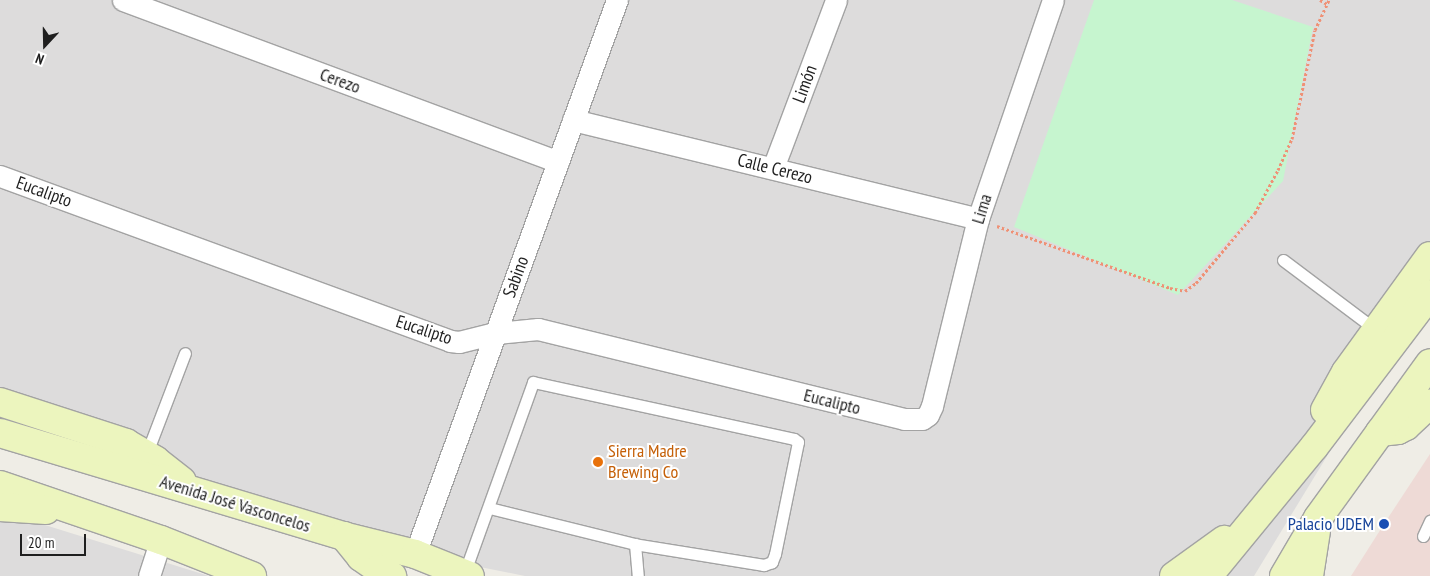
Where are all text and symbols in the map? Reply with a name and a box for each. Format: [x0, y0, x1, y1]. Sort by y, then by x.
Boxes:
north arrow [20, 20, 70, 70]
text: N [33, 49, 46, 69]
street label: Limón [788, 62, 822, 106]
street label: Cerezo [317, 64, 363, 98]
street label: Calle Cerezo [735, 149, 815, 189]
street label: Eucalipto [13, 172, 75, 212]
street label: Lima [967, 191, 997, 227]
street label: Sabino [499, 253, 533, 301]
street label: Eucalipto [393, 311, 455, 349]
street label: Eucalipto [801, 385, 863, 419]
place label: Sierra Madre Brewing Co [608, 441, 687, 484]
marker: Sierra Madre Brewing Co [592, 456, 604, 468]
street label: Avenida José Vasconcelos [157, 471, 313, 537]
place label: Palacio UDEM [1288, 513, 1374, 535]
marker: Palacio UDEM [1378, 518, 1390, 530]
scale bar [22, 524, 89, 556]
text: 20 m [28, 533, 54, 552]

